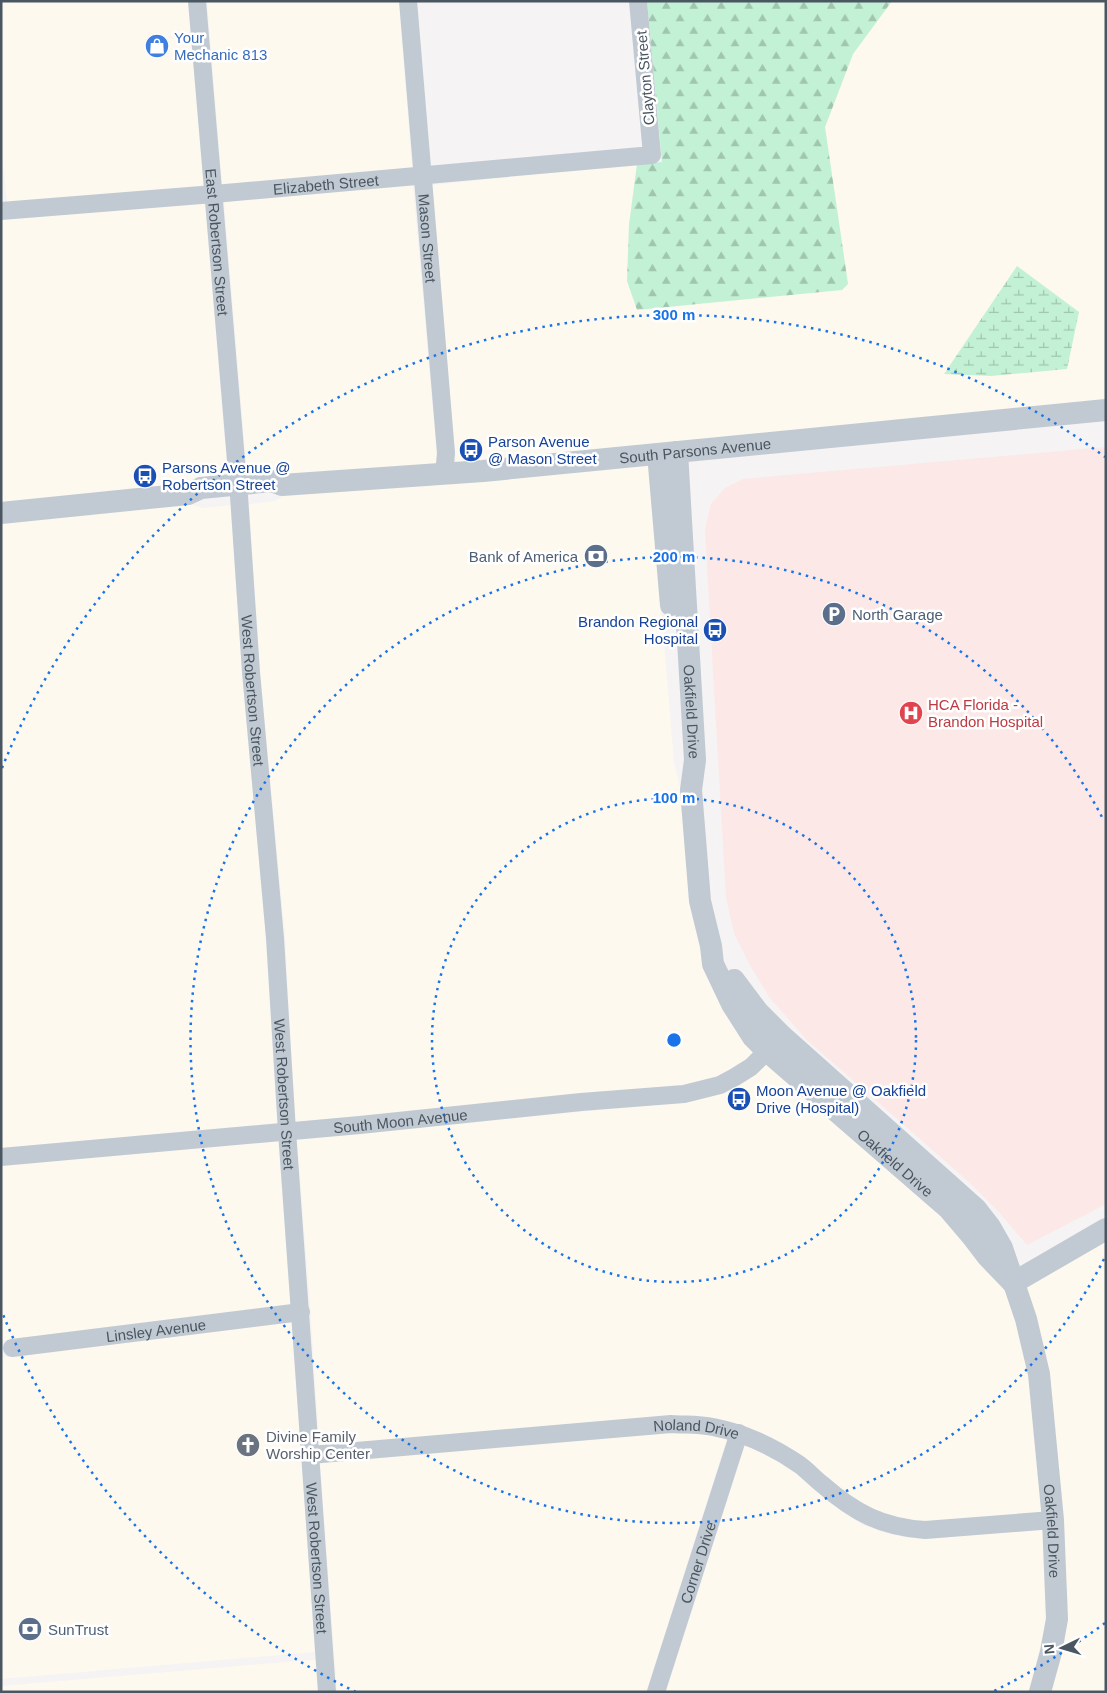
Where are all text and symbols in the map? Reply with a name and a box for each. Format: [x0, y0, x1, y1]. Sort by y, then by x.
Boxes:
place label: Your Mechanic 813 [174, 29, 267, 63]
street label: Clayton Street [632, 29, 658, 126]
shop icon: Your Mechanic 813 [144, 33, 170, 59]
street label: East Robertson Street [203, 168, 232, 317]
street label: Elizabeth Street [272, 171, 380, 197]
street label: Mason Street [416, 193, 440, 284]
text: 300 m [653, 306, 695, 323]
place label: Parson Avenue @ Mason Street [488, 433, 597, 467]
street label: South Parsons Avenue [618, 434, 772, 466]
bus stop icon: Parson Avenue @ Mason Street [458, 437, 484, 463]
place label: Parsons Avenue @ Robertson Street [162, 459, 290, 493]
bus stop icon: Parsons Avenue @ Robertson Street [132, 463, 158, 489]
bank icon: Bank of America [583, 543, 609, 569]
place label: Bank of America [469, 548, 579, 565]
text: 200 m [653, 548, 695, 565]
parking icon: North Garage [821, 601, 847, 627]
place label: North Garage [852, 606, 943, 623]
place label: Brandon Regional Hospital [578, 613, 698, 647]
street label: West Robertson Street [239, 614, 268, 768]
bus stop icon: Brandon Regional Hospital [702, 617, 728, 643]
street label: Oakfield Drive [681, 664, 703, 759]
place label: HCA Florida - Brandon Hospital [928, 696, 1043, 730]
hospital icon: HCA Florida - Brandon Hospital [898, 700, 924, 726]
text: 100 m [653, 789, 695, 806]
street label: West Robertson Street [272, 1018, 298, 1171]
centre of rings [665, 1031, 683, 1049]
place label: Moon Avenue @ Oakfield Drive (Hospital) [756, 1082, 926, 1116]
bus stop icon: Moon Avenue @ Oakfield Drive (Hospital) [726, 1086, 752, 1112]
street label: South Moon Avenue [332, 1105, 468, 1136]
street label: Oakfield Drive [854, 1125, 937, 1200]
street label: Linsley Avenue [105, 1315, 207, 1345]
street label: Noland Drive [653, 1415, 742, 1442]
place label: Divine Family Worship Center [266, 1428, 370, 1462]
church icon: Divine Family Worship Center [235, 1432, 261, 1458]
street label: West Robertson Street [304, 1482, 331, 1635]
street label: Oakfield Drive [1041, 1483, 1064, 1578]
street label: Corner Drive [676, 1519, 719, 1606]
bank icon: SunTrust [17, 1616, 43, 1642]
place label: SunTrust [48, 1621, 109, 1638]
north arrow [1037, 1623, 1087, 1673]
text: N [1041, 1643, 1057, 1655]

